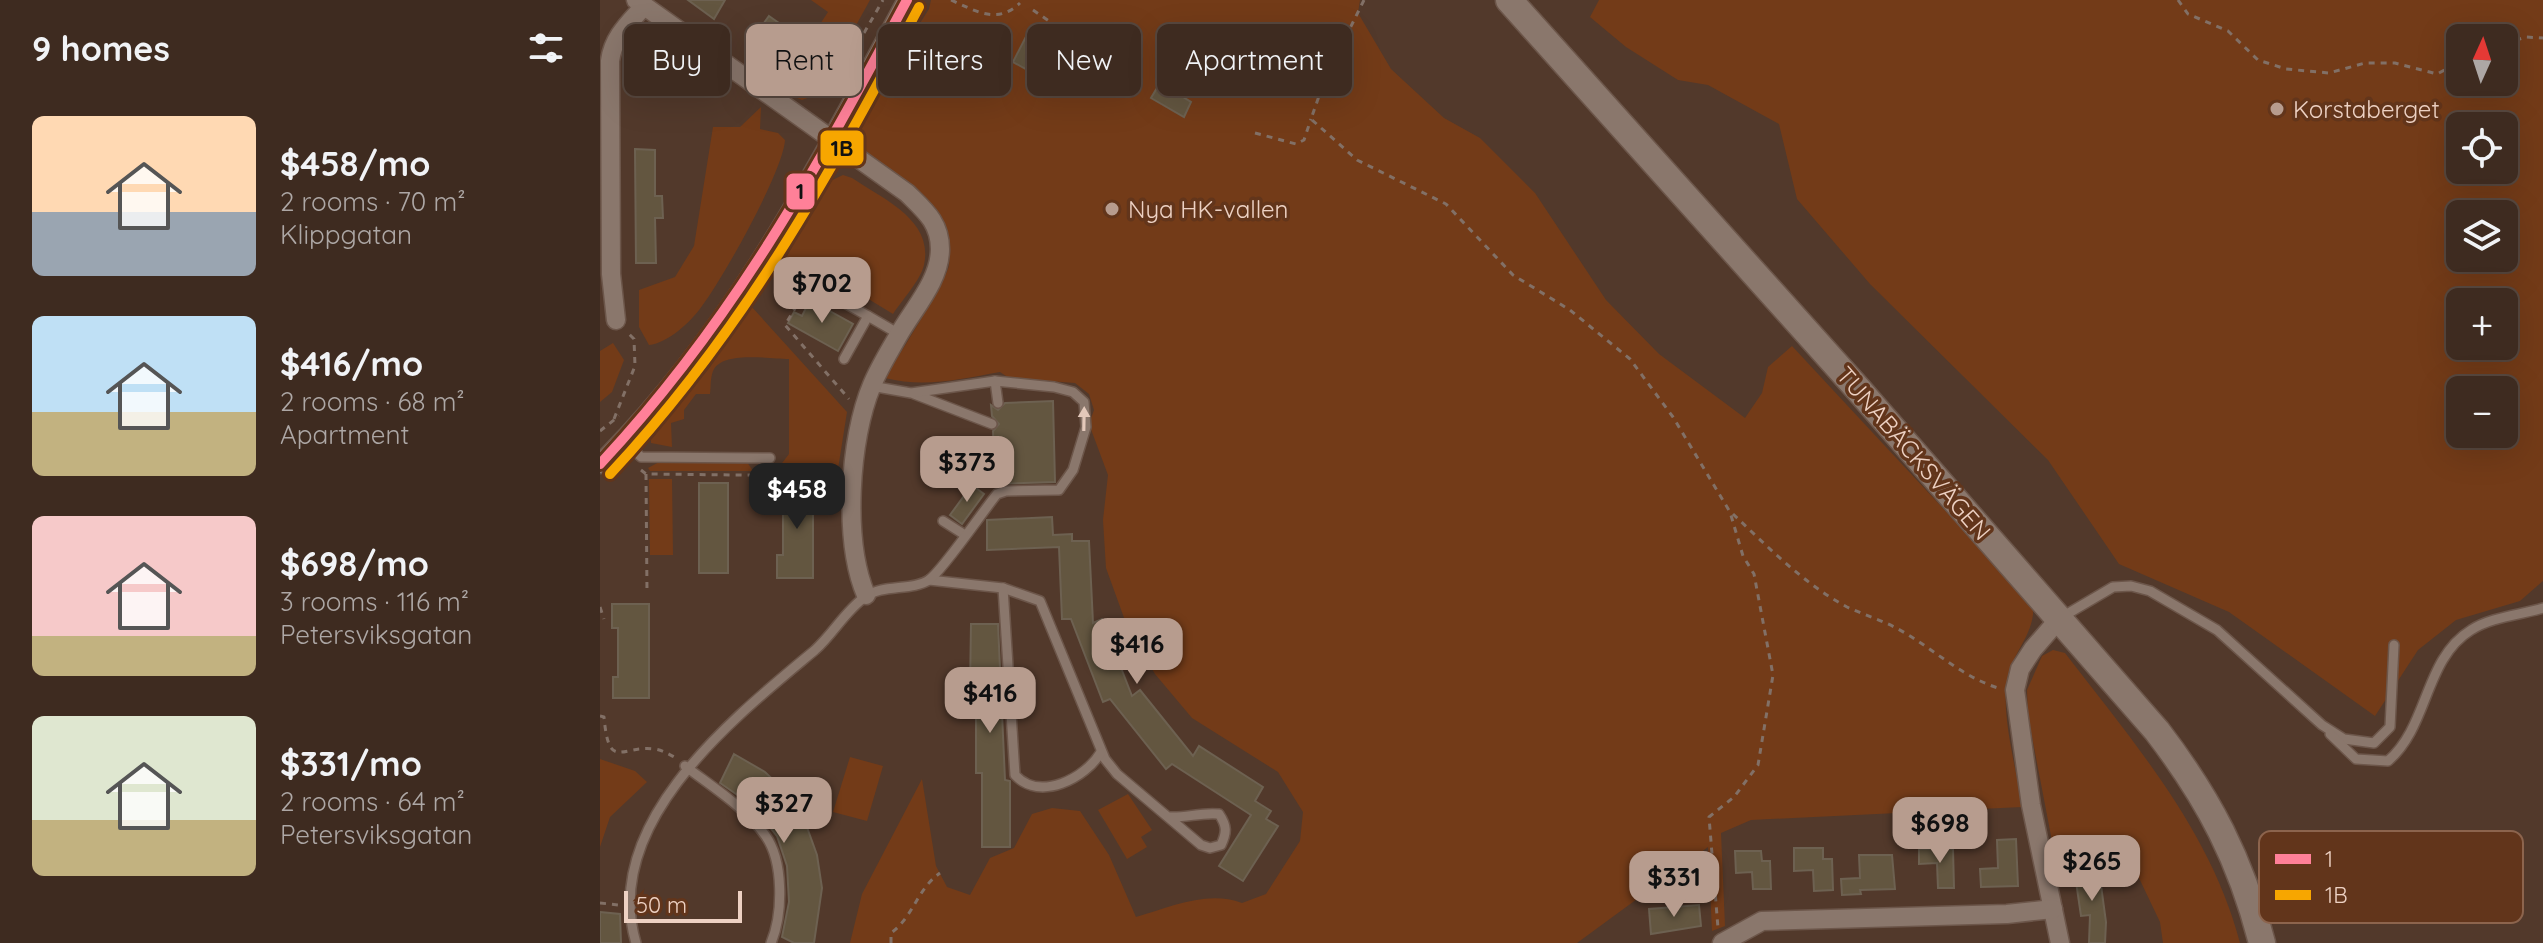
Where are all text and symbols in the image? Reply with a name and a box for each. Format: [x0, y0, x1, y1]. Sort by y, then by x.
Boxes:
chip: Buy [624, 24, 730, 96]
chip: Rent [746, 24, 862, 96]
chip: Filters [878, 24, 1011, 96]
chip: New [1027, 24, 1141, 96]
chip: Apartment [1157, 24, 1352, 96]
north arrow [2446, 24, 2518, 96]
map controls [2446, 24, 2518, 448]
icon: filters [524, 26, 568, 70]
text: 9 homes [32, 27, 170, 70]
place label: Korstaberget [2293, 94, 2440, 124]
marker: Korstaberget [2268, 100, 2286, 118]
button: locate [2446, 112, 2518, 184]
line badge: 1B [819, 129, 865, 167]
text: 1B [831, 134, 853, 162]
text: $458/mo [280, 142, 430, 185]
icon: home [96, 148, 192, 244]
line badge: 1 [785, 172, 816, 211]
text: 1 [796, 177, 804, 205]
text: 2 rooms · 70 m² [280, 185, 465, 218]
place label: Nya HK-vallen [1128, 194, 1288, 224]
marker: Nya HK-vallen [1103, 200, 1121, 218]
button: layers [2446, 200, 2518, 272]
text: Klippgatan [280, 218, 412, 251]
pin: $702 [775, 257, 869, 325]
text: $702 [792, 266, 852, 299]
button: + [2446, 288, 2518, 360]
text: $416/mo [280, 342, 423, 385]
icon: home [96, 348, 192, 444]
street label: TUNABÄCKSVÄGEN [1830, 360, 1998, 546]
button: − [2446, 376, 2518, 448]
text: 2 rooms · 68 m² [280, 385, 465, 418]
one-way arrow [1078, 406, 1091, 431]
text: Apartment [280, 418, 409, 451]
pin: $373 [920, 436, 1014, 504]
text: $373 [938, 445, 996, 478]
pin: $458 [750, 463, 844, 531]
text: $458 [767, 472, 827, 505]
text: $698/mo [280, 542, 429, 585]
icon: home [96, 548, 192, 644]
text: 3 rooms · 116 m² [280, 585, 469, 618]
text: Petersviksgatan [280, 618, 472, 651]
pin: $416 [1090, 618, 1184, 686]
text: $416 [1110, 627, 1164, 660]
pin: $416 [943, 667, 1037, 735]
text: $416 [963, 676, 1017, 709]
text: $331/mo [280, 742, 422, 785]
icon: home [96, 748, 192, 844]
pin: $327 [737, 777, 831, 845]
text: 2 rooms · 64 m² [280, 785, 465, 818]
text: $327 [755, 786, 813, 819]
pin: $698 [1893, 797, 1987, 865]
text: $698 [1911, 806, 1969, 839]
text: Petersviksgatan [280, 818, 472, 851]
legend [2259, 831, 2523, 923]
pin: $265 [2045, 835, 2139, 903]
text: $265 [2062, 844, 2122, 877]
text: 1 [2325, 845, 2333, 873]
pin: $331 [1627, 851, 1721, 919]
text: $331 [1647, 860, 1701, 893]
text: 1B [2325, 881, 2347, 909]
scale bar [624, 887, 742, 923]
text: 50 m [636, 891, 687, 919]

